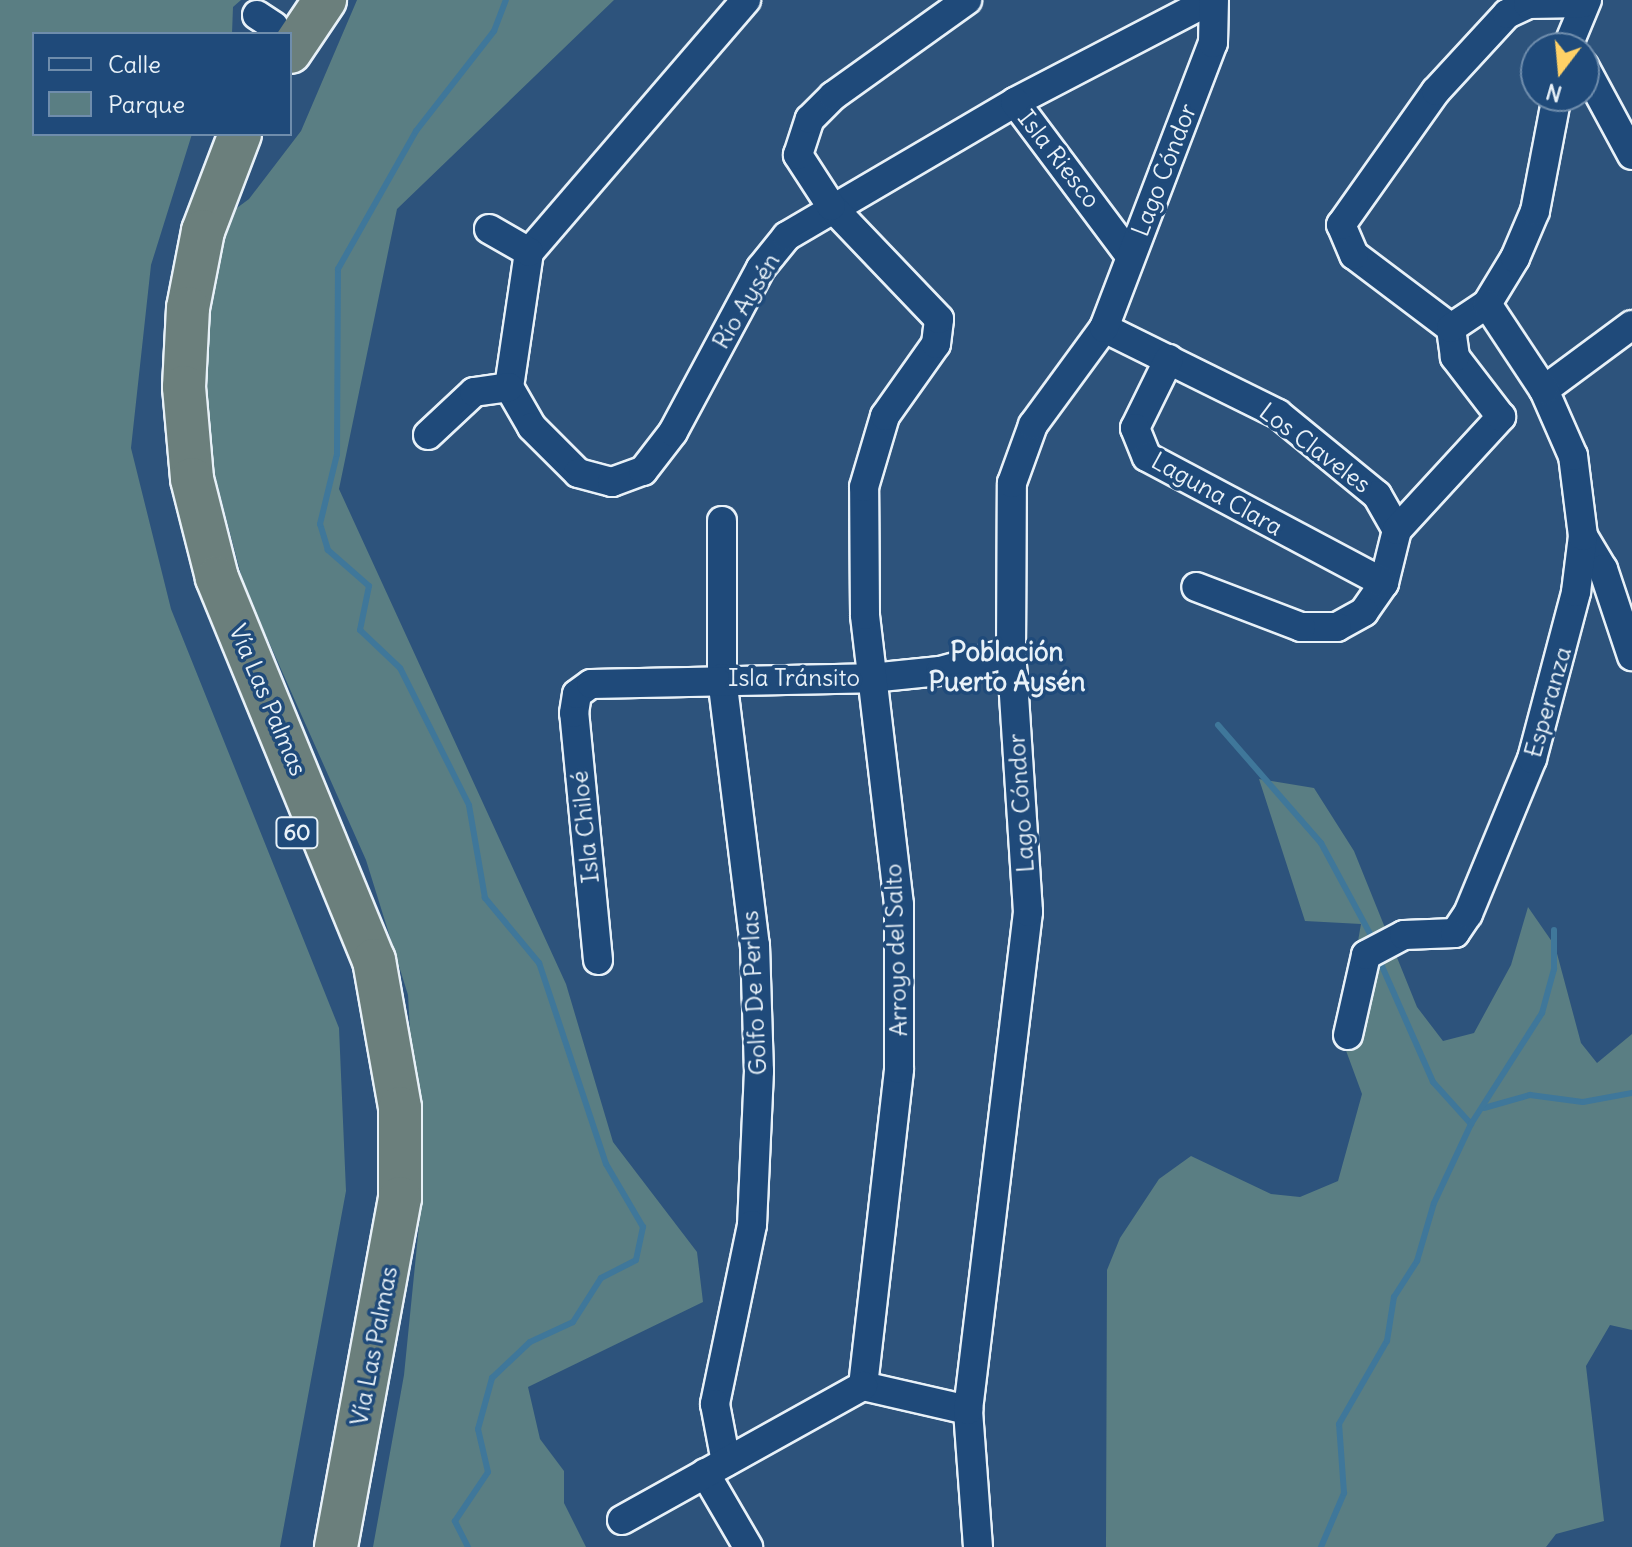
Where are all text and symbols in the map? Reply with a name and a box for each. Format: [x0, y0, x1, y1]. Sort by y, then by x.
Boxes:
legend [32, 32, 292, 136]
north arrow [1520, 32, 1600, 112]
text: Calle [108, 49, 161, 79]
text: N [1543, 78, 1565, 109]
text: Parque [108, 89, 185, 119]
street label: Lago Cóndor [1126, 100, 1202, 240]
street label: Isla Riesco [1012, 104, 1106, 214]
street label: Río Aysén [706, 248, 786, 354]
street label: Los Claveles [1254, 397, 1376, 499]
street label: Laguna Clara [1146, 446, 1288, 542]
street label: Vía Las Palmas [223, 620, 313, 780]
district label: Población Puerto Aysén [928, 636, 1086, 698]
street label: Esperanza [1518, 643, 1578, 761]
street label: Isla Tránsito [728, 664, 860, 692]
street label: Lago Cóndor [1002, 732, 1040, 874]
street label: Isla Chiloé [565, 769, 605, 885]
road number: 60 [275, 815, 319, 851]
street label: Arroyo del Salto [879, 863, 913, 1037]
street label: Golfo De Perlas [735, 910, 773, 1076]
street label: Vía Las Palmas [344, 1264, 404, 1428]

